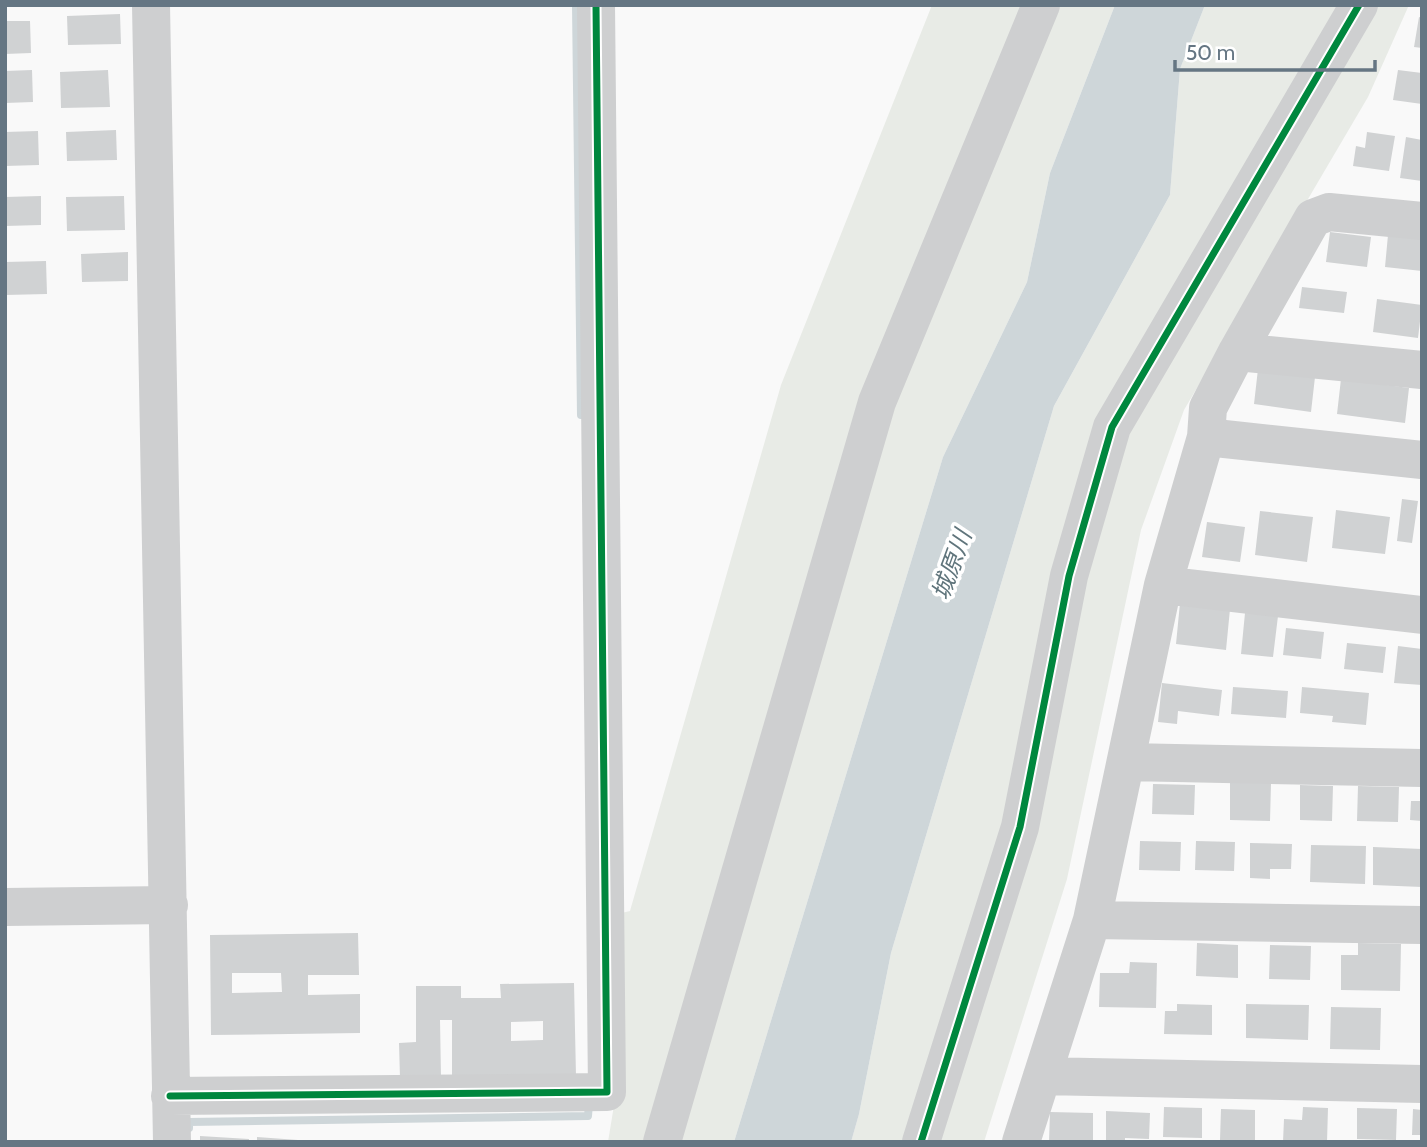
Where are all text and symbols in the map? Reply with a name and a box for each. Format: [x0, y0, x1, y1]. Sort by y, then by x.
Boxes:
scale bar [1175, 28, 1374, 72]
text: 50 m [1186, 40, 1235, 65]
water label: 城原川 [926, 523, 978, 604]

